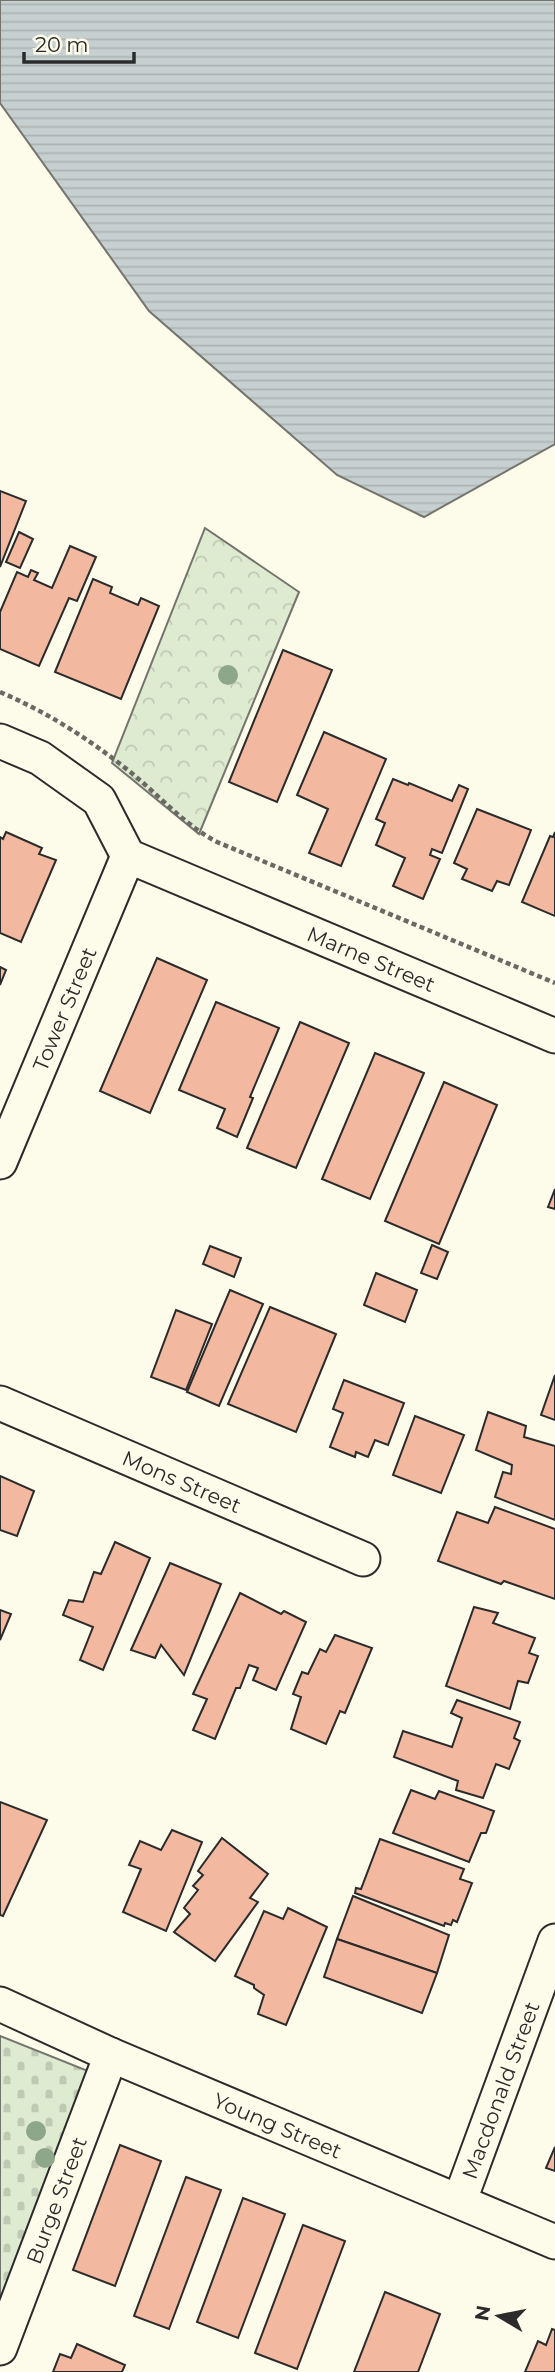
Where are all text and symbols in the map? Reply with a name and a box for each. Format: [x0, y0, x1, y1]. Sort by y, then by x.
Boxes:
scale bar [24, 21, 135, 65]
text: 20 m [35, 32, 89, 57]
street label: Marne Street [304, 921, 439, 997]
street label: Tower Street [27, 943, 101, 1075]
street label: Mons Street [119, 1445, 245, 1518]
street label: Macdonald Street [456, 1998, 544, 2182]
street label: Young Street [210, 2087, 346, 2163]
street label: Burge Street [21, 2133, 91, 2267]
north arrow [464, 2281, 534, 2351]
text: N [470, 2304, 495, 2323]

